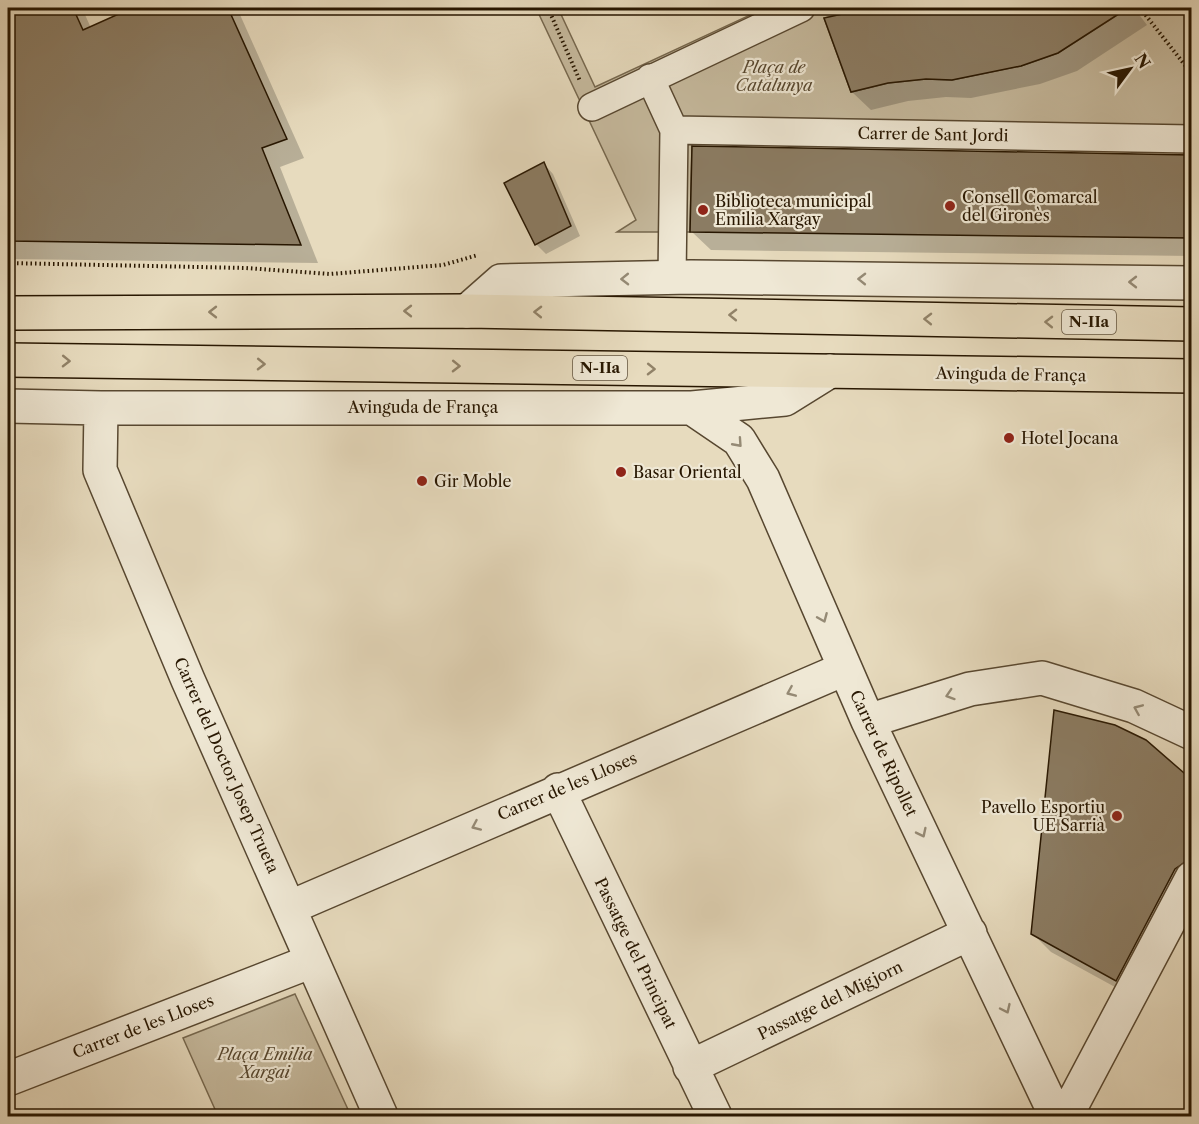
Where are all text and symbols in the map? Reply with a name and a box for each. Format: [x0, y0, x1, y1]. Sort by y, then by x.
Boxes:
north arrow [1100, 39, 1160, 99]
text: N [1130, 50, 1155, 72]
park label: Plaça de Catalunya [736, 57, 813, 95]
street label: Carrer de Sant Jordi [857, 123, 1009, 145]
place label: Consell Comarcal del Gironès [962, 187, 1098, 225]
place label: Biblioteca municipal Emilia Xargay [715, 191, 872, 229]
marker: Consell Comarcal del Gironès [943, 199, 957, 213]
marker: Biblioteca municipal Emilia Xargay [696, 203, 710, 217]
one-way arrow [620, 272, 629, 285]
one-way arrow [857, 273, 866, 285]
one-way arrow [1129, 276, 1138, 288]
one-way arrow [404, 305, 413, 317]
one-way arrow [209, 306, 218, 318]
one-way arrow [534, 306, 543, 318]
one-way arrow [729, 309, 738, 322]
road number: N-IIa [1062, 310, 1116, 334]
one-way arrow [924, 313, 933, 326]
one-way arrow [1045, 315, 1054, 328]
one-way arrow [61, 355, 70, 367]
road number: N-IIa [573, 356, 627, 380]
one-way arrow [256, 358, 265, 370]
one-way arrow [451, 360, 460, 373]
one-way arrow [646, 363, 655, 375]
street label: Avinguda de França [935, 363, 1087, 385]
street label: Avinguda de França [347, 397, 499, 417]
place label: Hotel Jocana [1021, 428, 1119, 448]
marker: Hotel Jocana [1002, 431, 1016, 445]
one-way arrow [731, 436, 742, 447]
place label: Basar Oriental [633, 462, 742, 482]
marker: Basar Oriental [614, 465, 628, 479]
place label: Gir Moble [434, 471, 511, 491]
marker: Gir Moble [415, 474, 429, 488]
one-way arrow [815, 611, 827, 622]
street label: Carrer del Doctor Josep Trueta [170, 654, 284, 877]
one-way arrow [786, 685, 797, 697]
street label: Carrer de Ripollet [846, 687, 922, 820]
one-way arrow [945, 688, 956, 700]
one-way arrow [1134, 704, 1145, 716]
street label: Carrer de les Lloses [494, 748, 640, 824]
place label: Pavello Esportiu UE Sarrià [981, 797, 1106, 835]
marker: Pavello Esportiu UE Sarrià [1110, 809, 1124, 823]
one-way arrow [471, 818, 482, 830]
one-way arrow [914, 826, 926, 837]
street label: Passatge del Principat [591, 874, 681, 1032]
street label: Passatge del Migjorn [754, 956, 906, 1044]
street label: Carrer de les Lloses [70, 990, 216, 1062]
one-way arrow [999, 1002, 1011, 1013]
park label: Plaça Emilia Xargai [215, 1044, 313, 1082]

